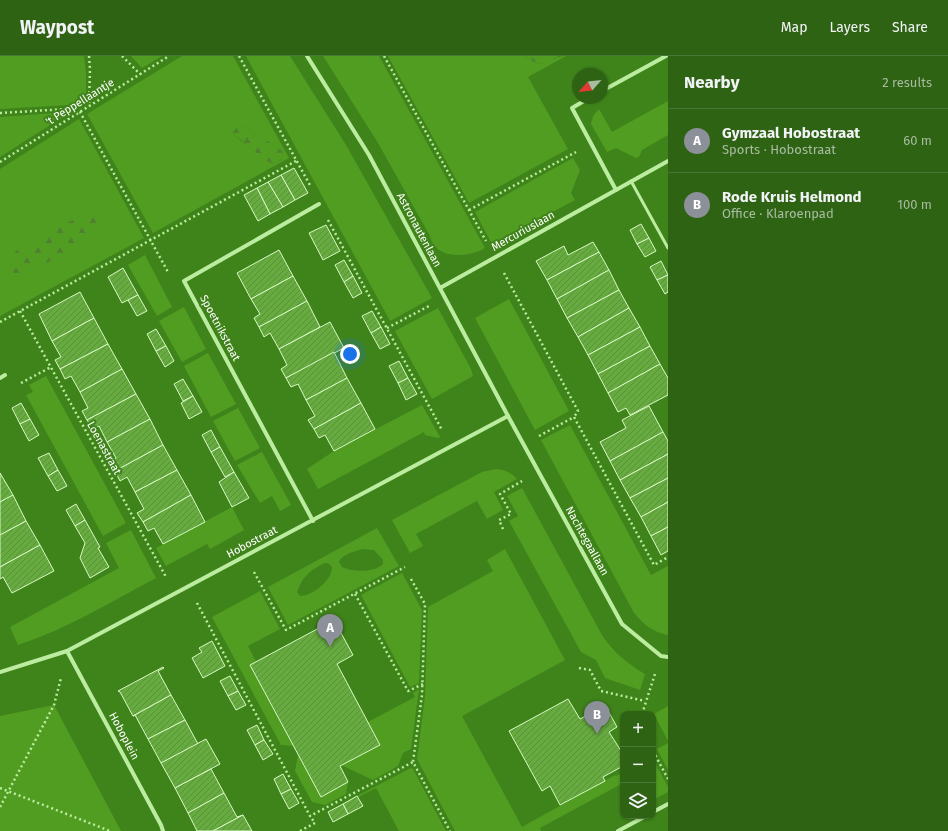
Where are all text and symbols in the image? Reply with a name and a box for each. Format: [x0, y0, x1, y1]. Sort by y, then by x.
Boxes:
text: Waypost [20, 16, 94, 39]
text: Map [781, 19, 807, 36]
text: Layers [829, 19, 870, 36]
text: Share [892, 19, 928, 36]
north arrow [572, 68, 608, 104]
text: Nearby [684, 72, 739, 93]
text: 2 results [882, 75, 932, 90]
street label: 't Peppellaantje [43, 76, 117, 128]
text: Gymzaal Hobostraat [722, 124, 860, 142]
text: A [693, 133, 701, 148]
text: 60 m [903, 133, 932, 148]
text: Sports · Hobostraat [722, 142, 836, 157]
text: Rode Kruis Helmond [722, 188, 862, 206]
street label: Astronautenlaan [394, 191, 444, 269]
text: B [693, 197, 701, 212]
text: 100 m [897, 197, 932, 212]
text: Office · Klaroenpad [722, 206, 834, 221]
street label: Mercuriuslaan [489, 208, 557, 254]
street label: Spoetnikstraat [197, 293, 243, 363]
your location [340, 344, 360, 364]
street label: Loenastraat [84, 419, 124, 477]
street label: Nachtegaallaan [563, 504, 611, 578]
street label: Hobostraat [224, 523, 280, 561]
pin: A [317, 614, 343, 647]
pin: B [584, 701, 610, 734]
street label: Hoboplein [106, 710, 142, 762]
map controls [620, 711, 656, 819]
button: + [620, 711, 656, 747]
button: − [620, 747, 656, 783]
button: layers [620, 783, 656, 819]

